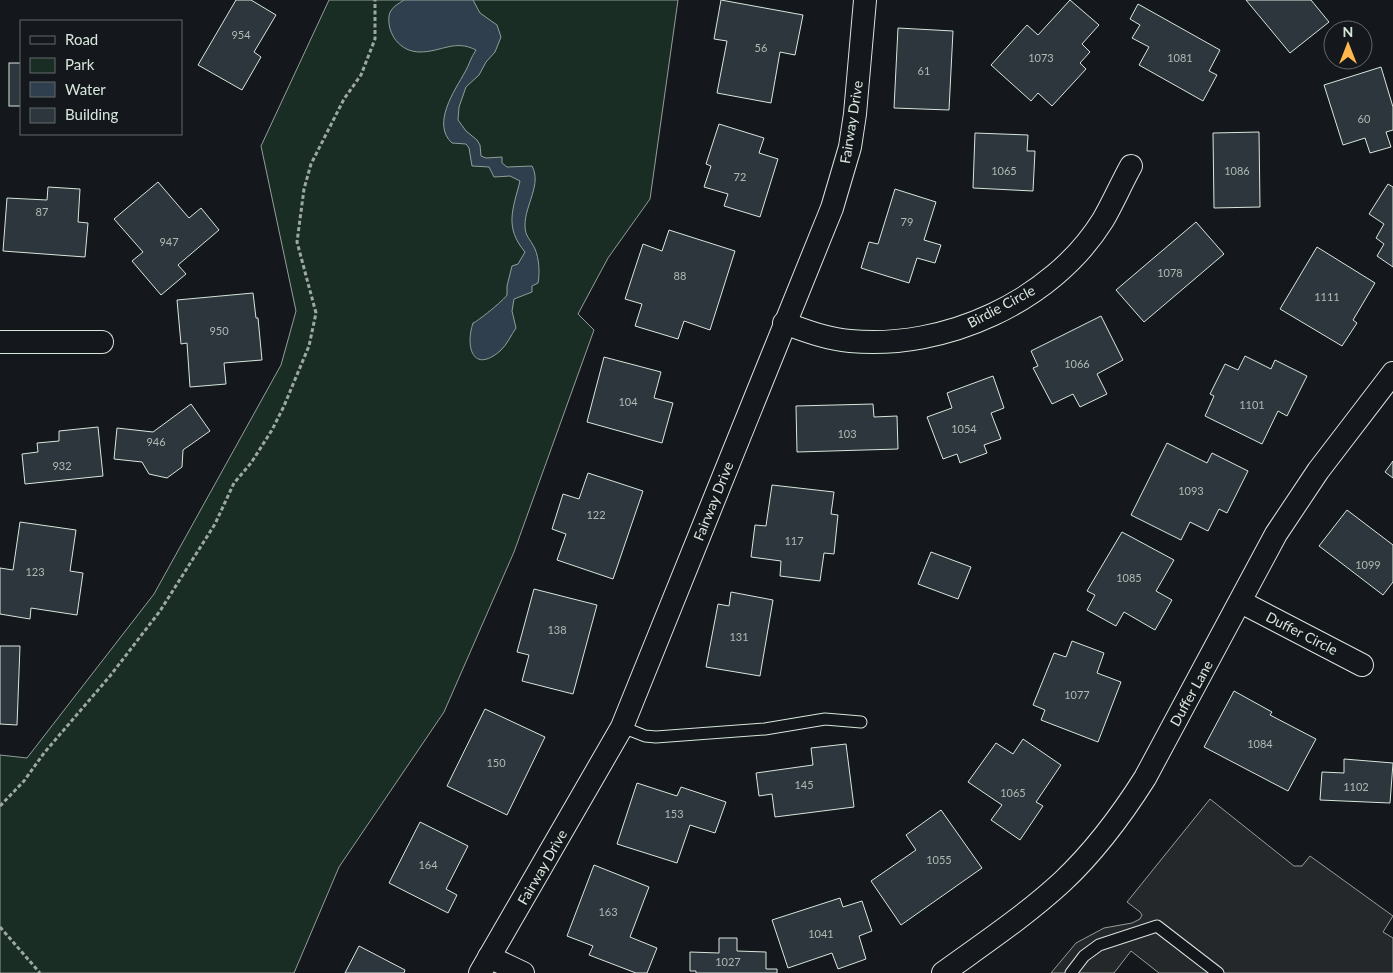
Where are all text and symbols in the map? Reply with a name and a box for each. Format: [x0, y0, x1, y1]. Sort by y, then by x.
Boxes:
legend [20, 20, 182, 135]
north arrow [1323, 20, 1373, 70]
text: N [1343, 23, 1353, 40]
house number: 954 [231, 28, 251, 41]
text: Road [65, 30, 98, 48]
house number: 56 [755, 41, 767, 54]
house number: 1073 [1028, 51, 1054, 64]
house number: 1081 [1167, 51, 1193, 64]
text: Park [65, 55, 95, 73]
house number: 61 [918, 64, 930, 77]
street label: Fairway Drive [836, 79, 866, 165]
text: Water [65, 80, 106, 98]
text: Building [65, 105, 118, 123]
house number: 60 [1358, 112, 1371, 125]
house number: 1065 [991, 164, 1017, 177]
house number: 1086 [1224, 164, 1250, 177]
house number: 72 [734, 170, 746, 183]
house number: 87 [36, 205, 48, 218]
house number: 79 [901, 215, 913, 228]
house number: 947 [159, 235, 179, 248]
house number: 1078 [1157, 266, 1183, 279]
house number: 88 [674, 269, 686, 282]
street label: Birdie Circle [964, 281, 1038, 331]
house number: 1111 [1314, 290, 1340, 303]
house number: 950 [209, 324, 229, 337]
house number: 1066 [1064, 357, 1090, 370]
house number: 104 [618, 395, 638, 408]
house number: 1101 [1239, 398, 1265, 411]
house number: 1054 [951, 422, 977, 435]
house number: 103 [837, 427, 857, 440]
house number: 946 [146, 435, 166, 448]
house number: 932 [52, 459, 72, 472]
street label: Fairway Drive [689, 459, 737, 543]
house number: 1093 [1178, 484, 1204, 497]
house number: 122 [586, 508, 606, 521]
house number: 117 [784, 534, 804, 547]
house number: 1099 [1355, 558, 1381, 571]
house number: 123 [25, 565, 45, 578]
house number: 1085 [1116, 571, 1142, 584]
street label: Duffer Circle [1263, 608, 1341, 658]
house number: 138 [547, 623, 567, 636]
house number: 131 [729, 630, 749, 643]
street label: Duffer Lane [1166, 657, 1216, 729]
house number: 1077 [1064, 688, 1090, 701]
house number: 1084 [1247, 737, 1273, 750]
house number: 150 [486, 756, 506, 769]
house number: 145 [794, 778, 814, 791]
house number: 1102 [1343, 780, 1369, 793]
house number: 1065 [1000, 786, 1026, 799]
house number: 153 [664, 807, 684, 820]
street label: Fairway Drive [514, 826, 570, 908]
house number: 1055 [926, 853, 952, 866]
house number: 164 [418, 858, 438, 871]
house number: 163 [598, 905, 618, 918]
house number: 1041 [808, 927, 834, 940]
house number: 1027 [715, 955, 741, 968]

